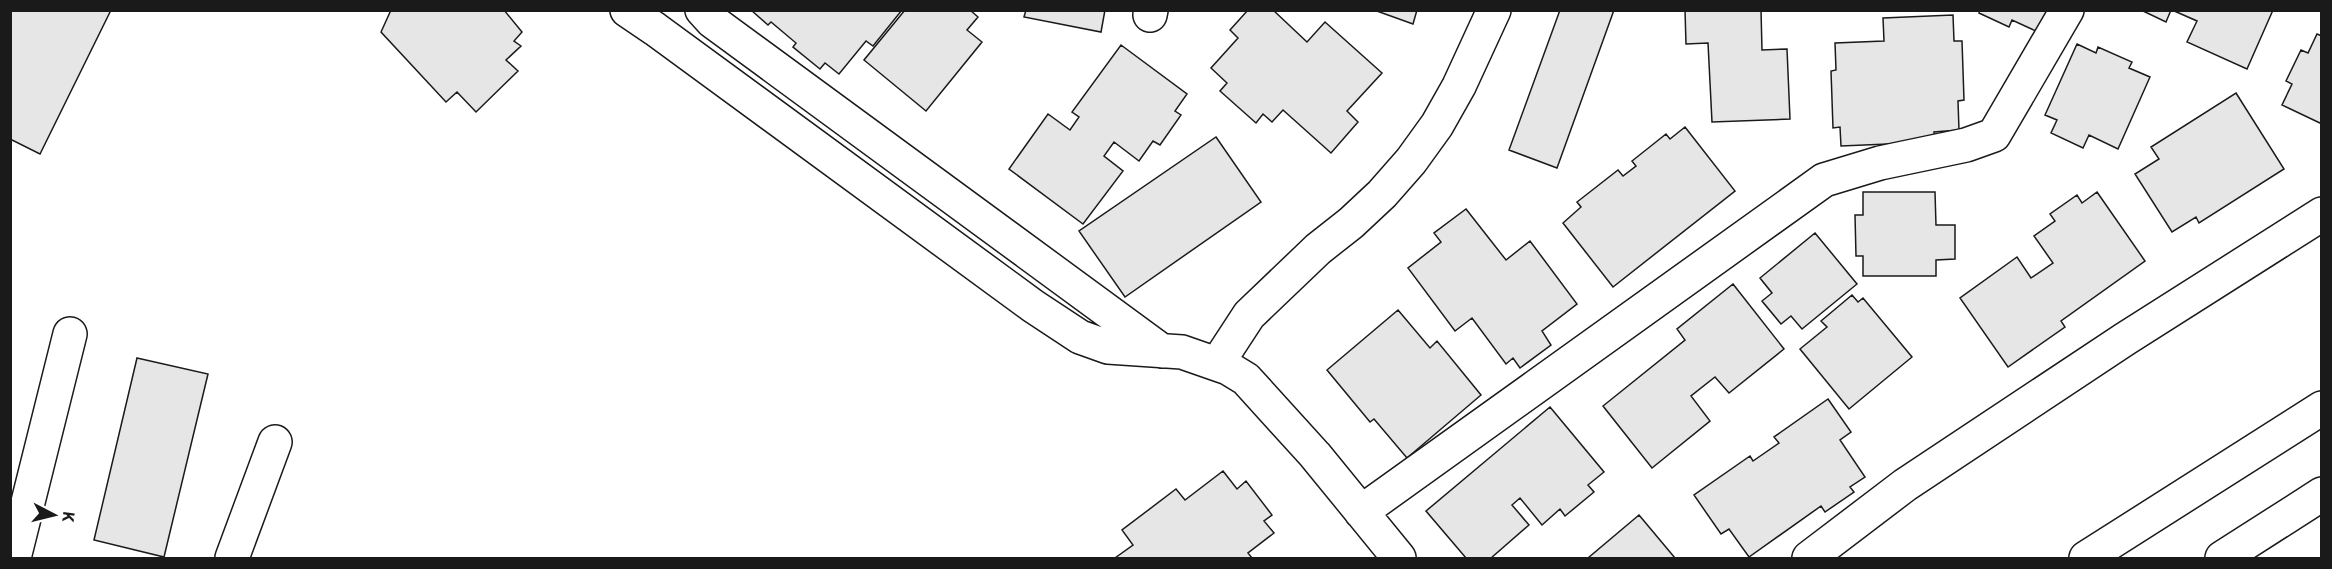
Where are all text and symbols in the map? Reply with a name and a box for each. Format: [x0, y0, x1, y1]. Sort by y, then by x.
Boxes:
north arrow [24, 485, 84, 545]
text: K [58, 511, 78, 524]

